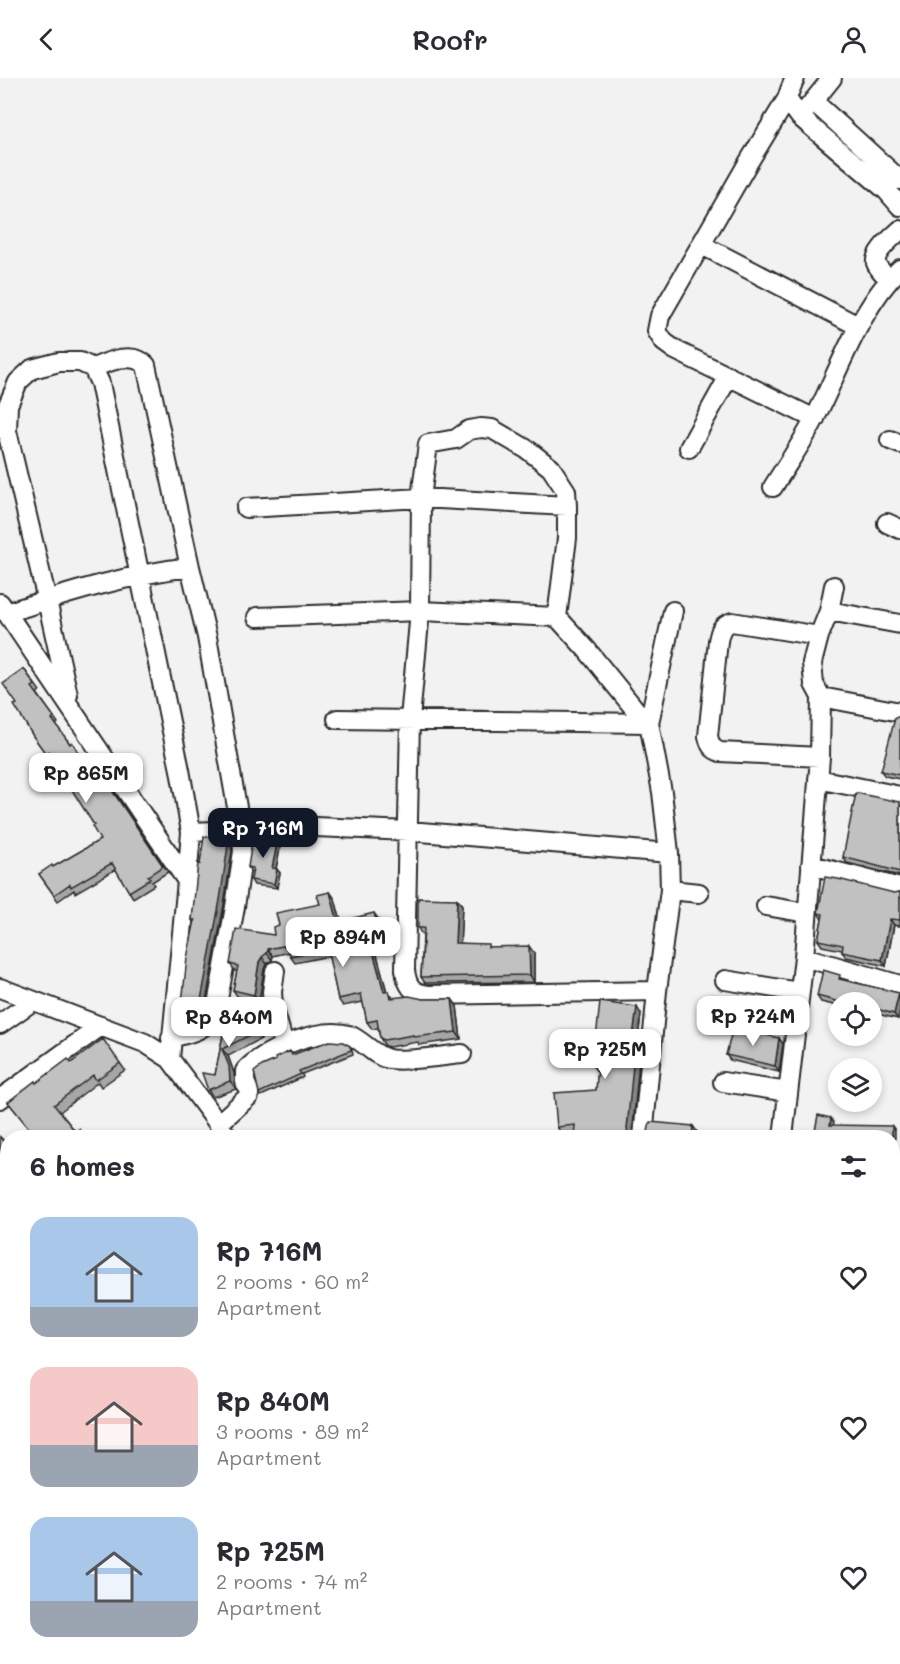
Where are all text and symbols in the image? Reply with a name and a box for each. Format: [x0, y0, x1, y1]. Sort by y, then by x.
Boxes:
text: Roofr [412, 22, 488, 57]
icon: back [30, 23, 63, 56]
icon: person [837, 23, 870, 56]
pin: Rp 865M [31, 753, 141, 804]
text: Rp 865M [43, 759, 129, 785]
pin: Rp 716M [208, 808, 318, 859]
text: Rp 716M [222, 814, 304, 840]
pin: Rp 894M [288, 917, 398, 968]
text: Rp 894M [300, 923, 386, 949]
map controls [828, 992, 882, 1112]
button: locate [828, 992, 882, 1046]
pin: Rp 724M [698, 996, 808, 1047]
pin: Rp 840M [174, 997, 284, 1048]
text: Rp 724M [711, 1002, 795, 1028]
text: Rp 840M [185, 1003, 273, 1029]
pin: Rp 725M [550, 1029, 660, 1080]
text: Rp 725M [563, 1035, 647, 1061]
button: layers [828, 1058, 882, 1112]
text: 6 homes [30, 1149, 135, 1183]
icon: filters [837, 1150, 870, 1183]
text: Rp 716M [216, 1234, 323, 1268]
icon: home [78, 1241, 150, 1313]
icon: heart [837, 1261, 870, 1294]
text: 2 rooms · 60 m² [216, 1268, 369, 1294]
text: Apartment [216, 1294, 322, 1320]
text: Rp 840M [216, 1384, 330, 1418]
icon: home [78, 1391, 150, 1463]
icon: heart [837, 1411, 870, 1444]
text: 3 rooms · 89 m² [216, 1418, 369, 1444]
text: Apartment [216, 1444, 322, 1470]
text: Rp 725M [216, 1534, 325, 1568]
icon: home [78, 1541, 150, 1613]
icon: heart [837, 1561, 870, 1594]
text: 2 rooms · 74 m² [216, 1568, 367, 1594]
text: Apartment [216, 1594, 322, 1620]

